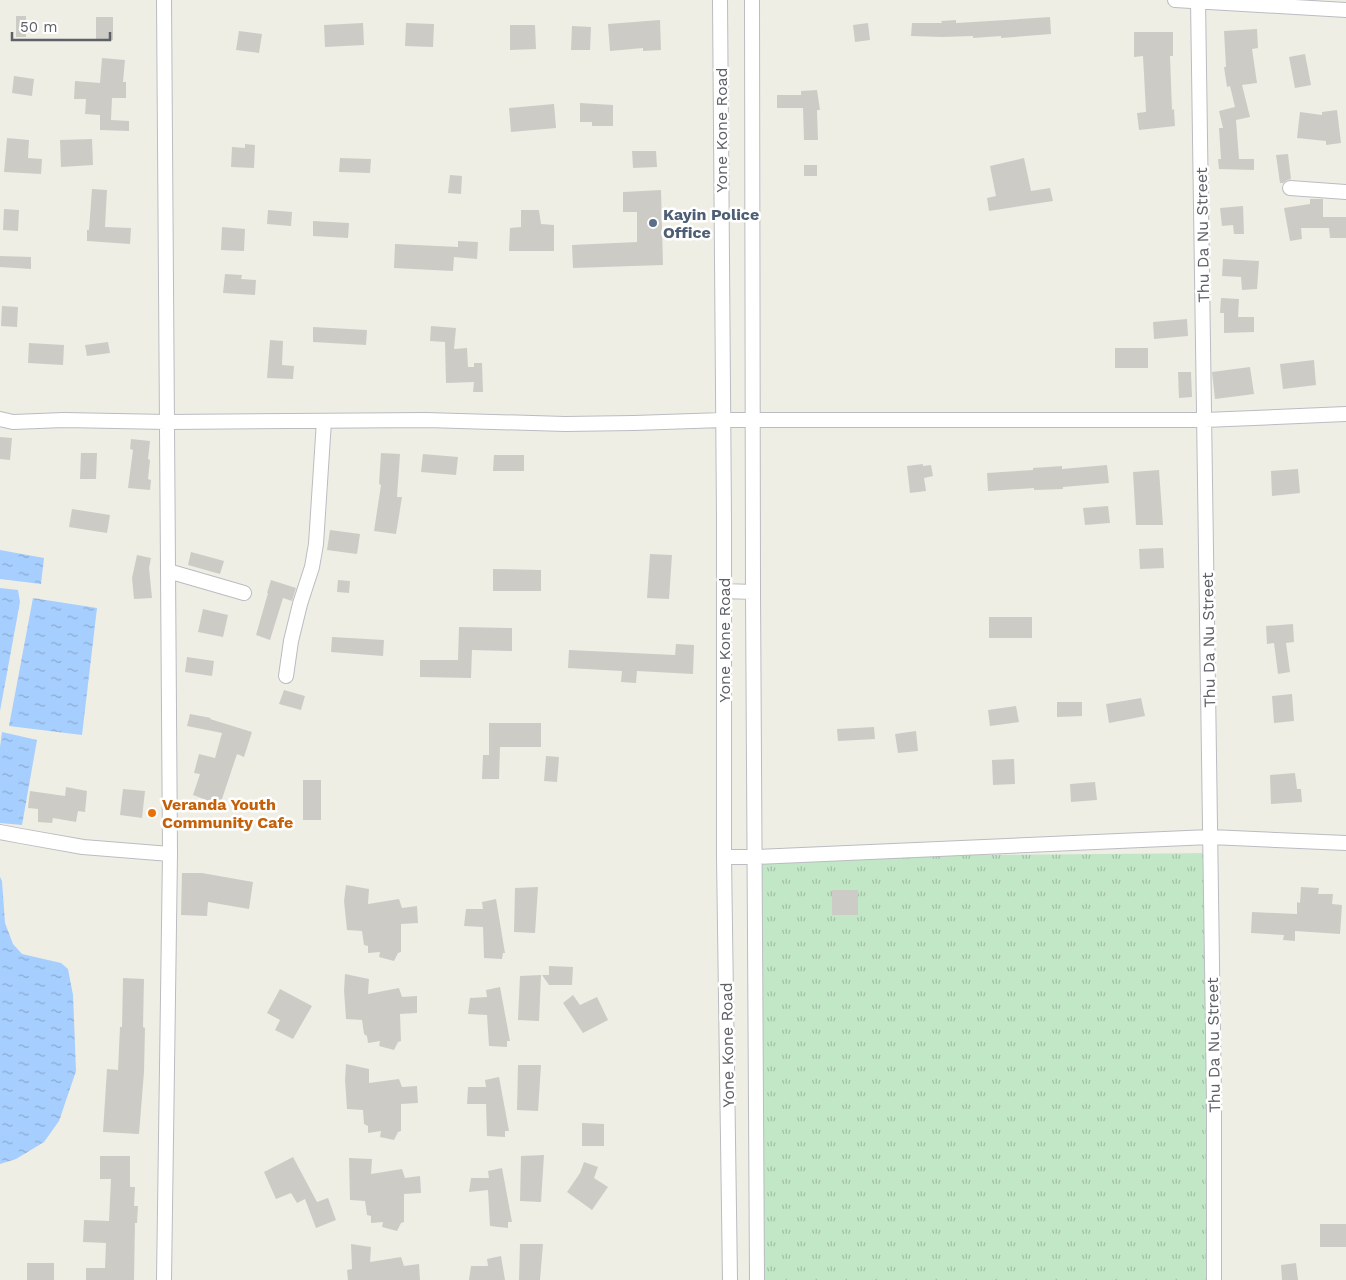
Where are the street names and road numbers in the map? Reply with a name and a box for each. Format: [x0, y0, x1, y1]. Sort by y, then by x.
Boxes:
street label: Yone Kone Road [712, 67, 731, 193]
street label: Thu Da Nu Street [1192, 167, 1213, 303]
street label: Thu Da Nu Street [1198, 572, 1219, 708]
street label: Yone Kone Road [715, 577, 734, 703]
street label: Thu Da Nu Street [1203, 977, 1224, 1113]
street label: Yone Kone Road [717, 982, 738, 1108]

